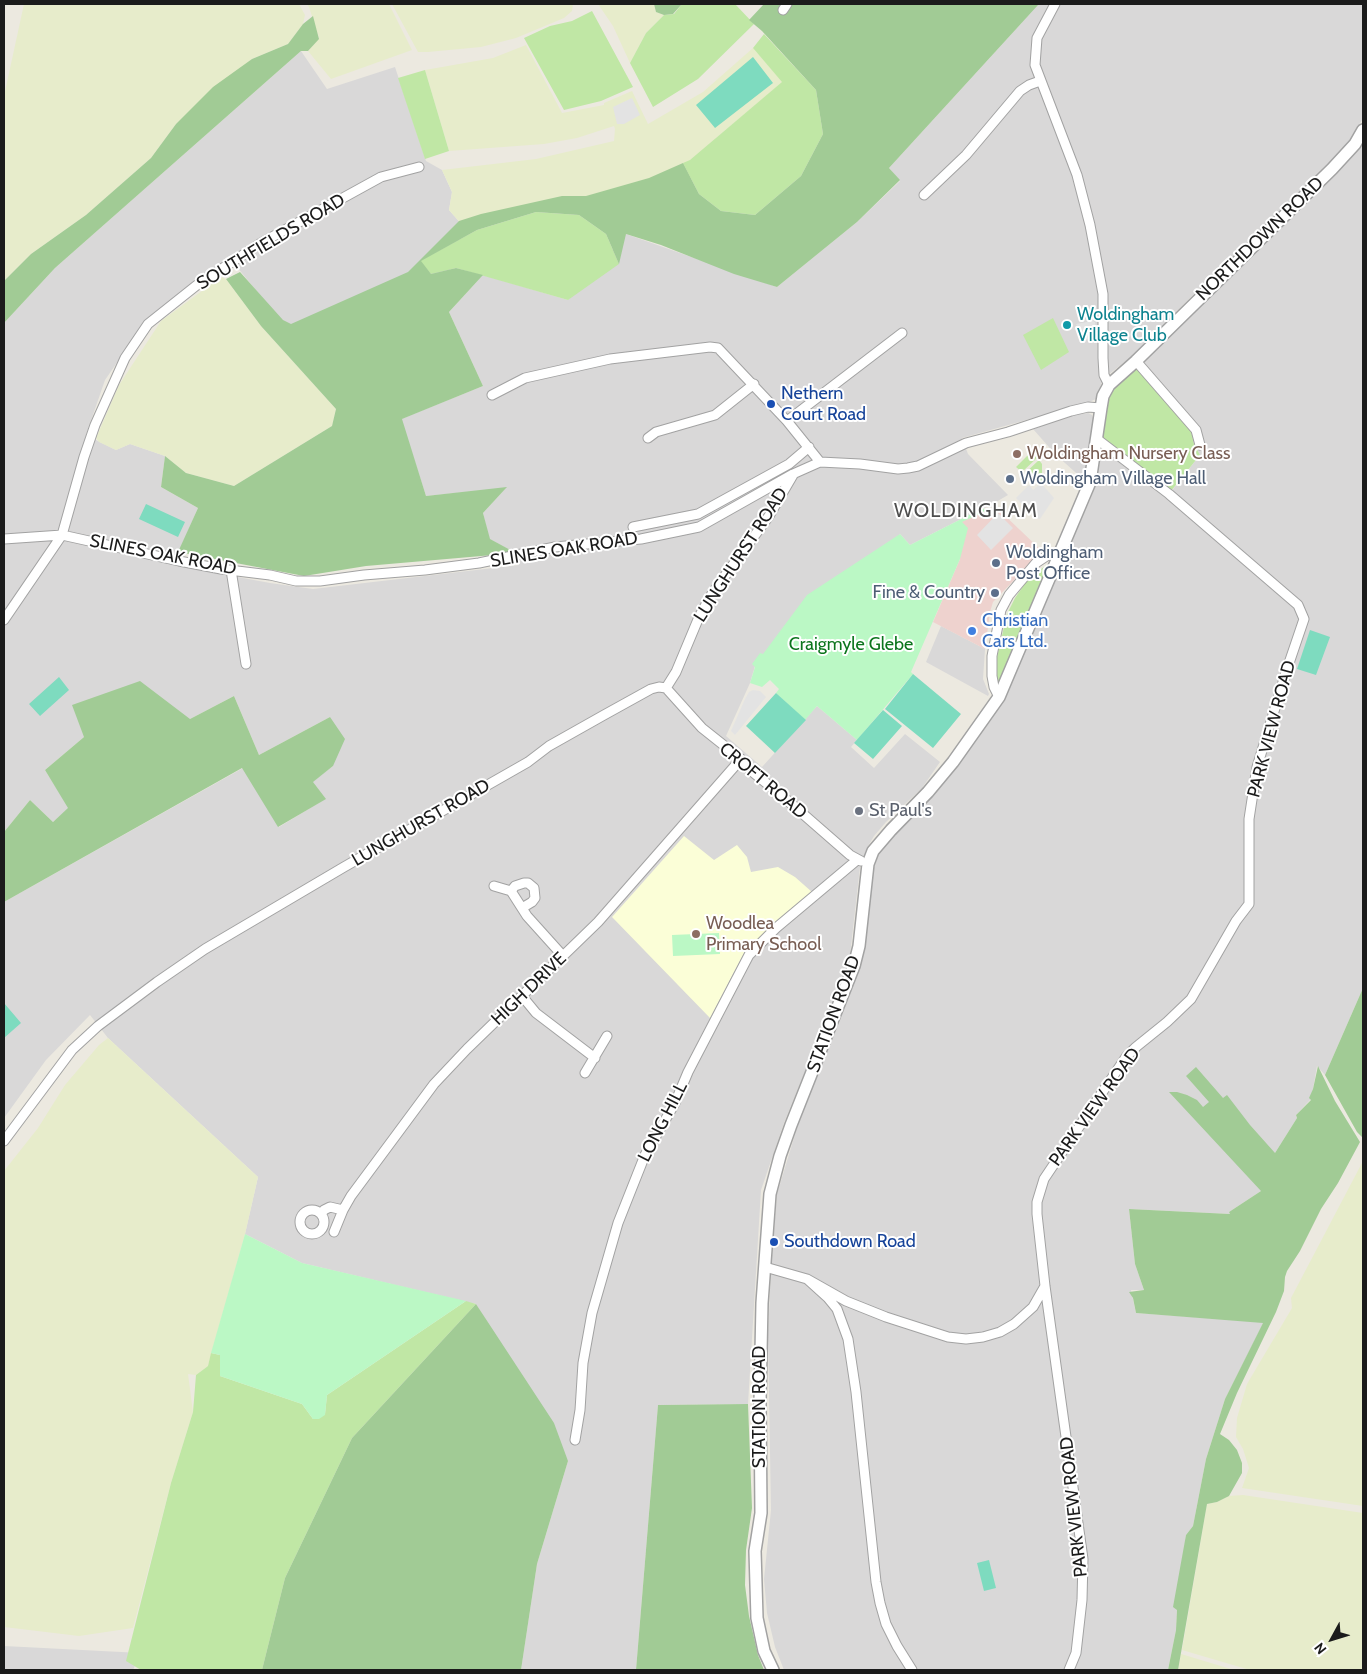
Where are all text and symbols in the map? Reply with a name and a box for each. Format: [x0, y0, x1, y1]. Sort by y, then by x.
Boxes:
street label: NORTHDOWN ROAD [1192, 173, 1328, 305]
street label: SOUTHFIELDS ROAD [193, 189, 349, 295]
place label: Woldingham Village Club [1077, 304, 1174, 346]
marker: Woldingham Village Club [1061, 319, 1073, 331]
place label: Nethern Court Road [781, 383, 866, 426]
marker: Nethern Court Road [765, 398, 777, 410]
place label: Woldingham Nursery Class [1027, 443, 1230, 465]
marker: Woldingham Nursery Class [1011, 448, 1023, 460]
place label: Woldingham Village Hall [1020, 468, 1206, 490]
marker: Woldingham Village Hall [1004, 473, 1016, 485]
street label: LUNGHURST ROAD [689, 484, 793, 626]
district label: WOLDINGHAM [893, 499, 1039, 523]
street label: SLINES OAK ROAD [489, 528, 639, 572]
street label: SLINES OAK ROAD [88, 530, 238, 580]
place label: Woldingham Post Office [1006, 542, 1103, 584]
marker: Woldingham Post Office [990, 557, 1002, 569]
place label: Fine & Country [873, 582, 985, 604]
marker: Fine & Country [989, 587, 1001, 599]
place label: Christian Cars Ltd. [982, 610, 1048, 652]
marker: Christian Cars Ltd. [966, 625, 978, 637]
park label: Craigmyle Glebe [789, 634, 913, 656]
street label: PARK VIEW ROAD [1243, 658, 1301, 800]
street label: CROFT ROAD [715, 738, 811, 824]
street label: LUNGHURST ROAD [348, 775, 494, 871]
place label: St Paul's [869, 800, 932, 822]
marker: St Paul's [853, 805, 865, 817]
place label: Woodlea Primary School [706, 913, 821, 956]
marker: Woodlea Primary School [690, 928, 702, 940]
street label: HIGH DRIVE [487, 948, 571, 1030]
street label: STATION ROAD [803, 953, 865, 1075]
street label: PARK VIEW ROAD [1045, 1044, 1145, 1170]
street label: LONG HILL [634, 1079, 692, 1165]
place label: Southdown Road [784, 1231, 916, 1253]
marker: Southdown Road [768, 1236, 780, 1248]
street label: STATION ROAD [749, 1346, 771, 1468]
street label: PARK VIEW ROAD [1056, 1436, 1092, 1578]
north arrow [1307, 1614, 1357, 1664]
text: N [1310, 1639, 1330, 1658]

